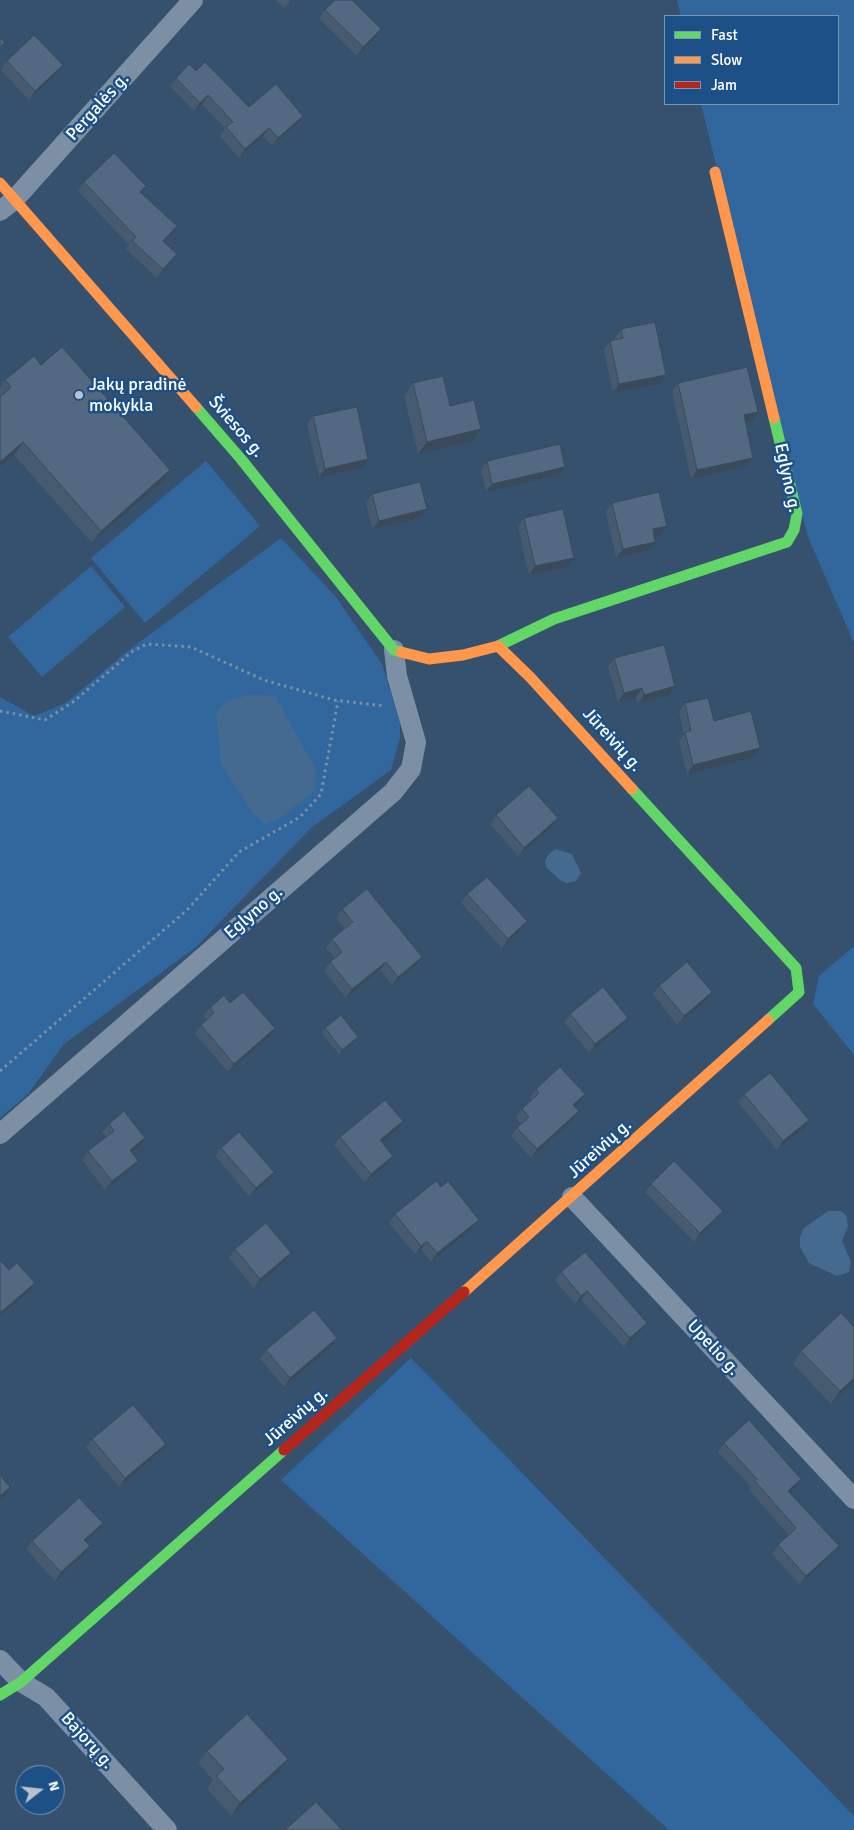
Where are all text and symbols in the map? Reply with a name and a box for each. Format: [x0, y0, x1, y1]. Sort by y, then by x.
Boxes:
legend [664, 15, 839, 105]
text: Fast [711, 26, 738, 44]
text: Slow [711, 51, 742, 69]
street label: Pergalės g. [62, 69, 134, 145]
text: Jam [711, 76, 737, 94]
place label: Jakų pradinė mokykla [89, 374, 187, 416]
marker: Jakų pradinė mokykla [73, 389, 85, 401]
street label: Šviesos g. [203, 392, 269, 462]
street label: Eglyno g. [769, 441, 805, 515]
street label: Jūreivių g. [578, 703, 646, 777]
street label: Eglyno g. [220, 882, 288, 944]
street label: Jūreivių g. [563, 1115, 637, 1183]
street label: Upelio g. [682, 1316, 744, 1380]
street label: Jūreivių g. [259, 1383, 333, 1451]
street label: Bajorų g. [56, 1708, 118, 1774]
north arrow [15, 1765, 65, 1815]
text: N [44, 1779, 63, 1793]

